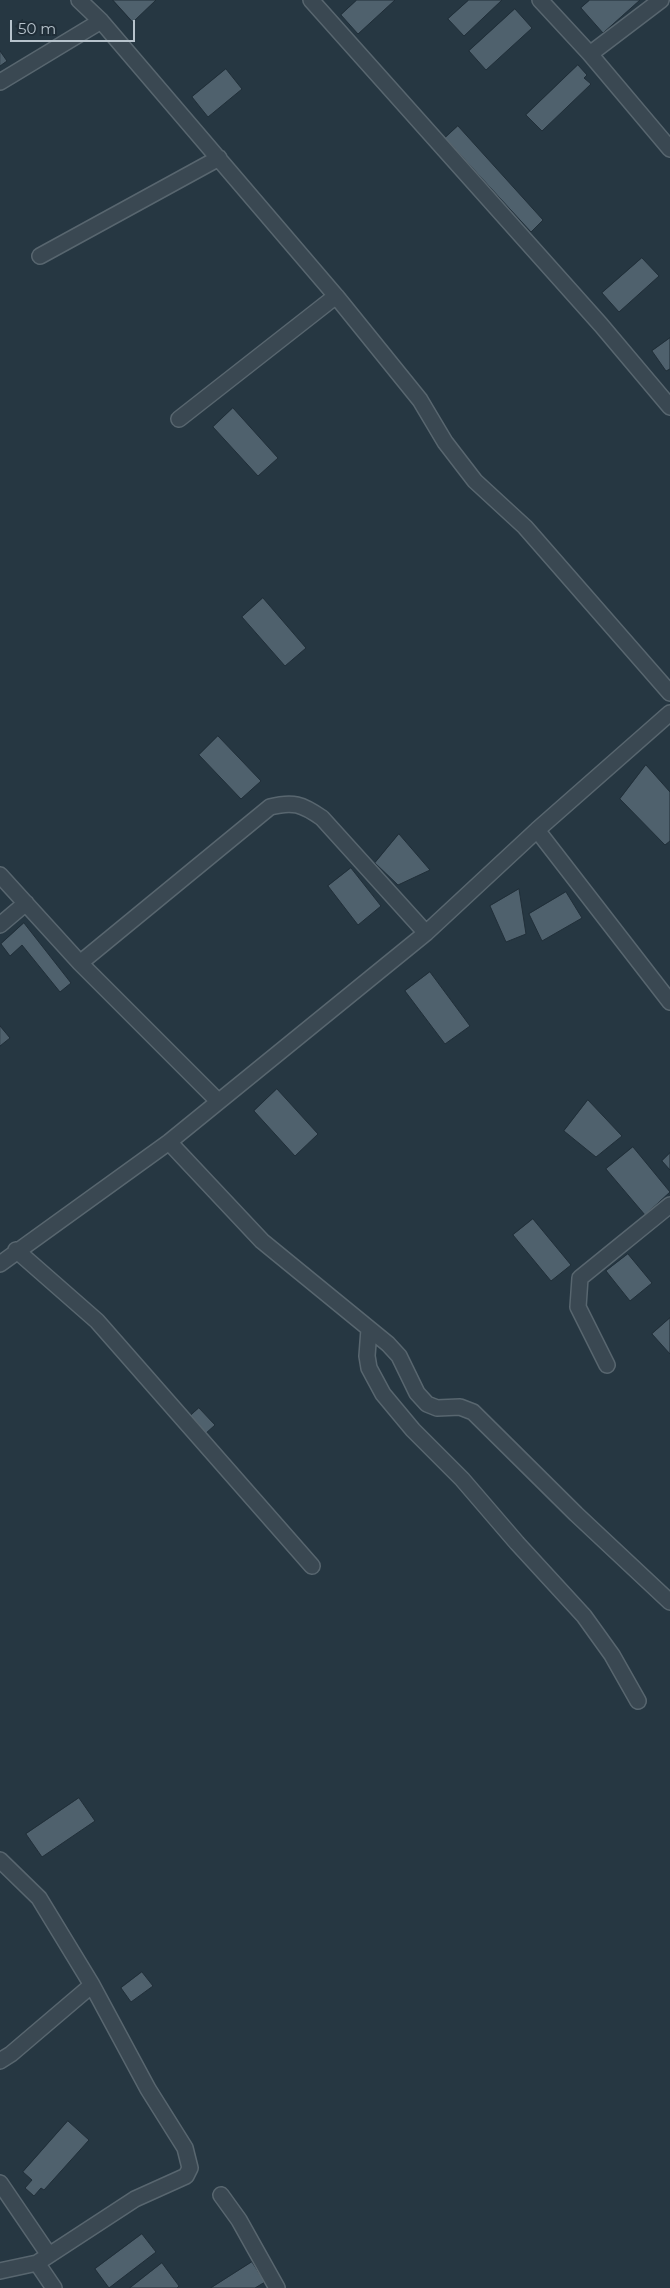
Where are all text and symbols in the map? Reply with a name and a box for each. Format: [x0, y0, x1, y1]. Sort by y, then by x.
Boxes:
scale bar [12, 10, 138, 42]
text: 50 m [18, 19, 56, 38]

